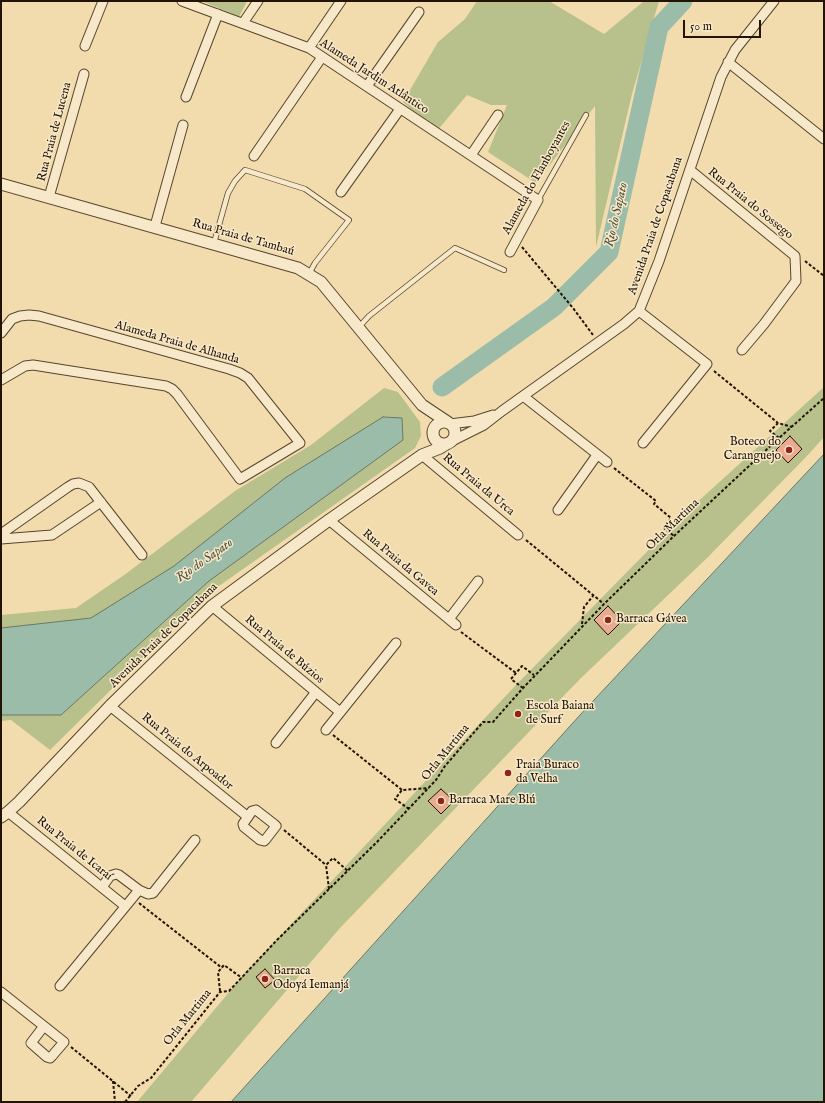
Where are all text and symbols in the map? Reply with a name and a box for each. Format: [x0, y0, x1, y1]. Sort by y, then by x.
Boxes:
scale bar [685, 12, 763, 38]
text: 50 m [690, 19, 712, 34]
street label: Alameda Jardim Atlântico [317, 36, 431, 118]
street label: Rua Praia de Lucena [35, 81, 75, 183]
street label: Alameda do Flanboyantes [500, 119, 574, 237]
street label: Avenida Praia de Copacabana [626, 155, 686, 297]
street label: Rua Praia do Sossego [704, 165, 796, 243]
water label: Rio do Sapato [602, 181, 632, 249]
street label: Rua Praia de Tambaú [190, 217, 296, 259]
street label: Alameda Praia de Alhanda [113, 318, 241, 368]
place label: Boteco do Caranguejo [724, 436, 781, 464]
marker: Boteco do Caranguejo [784, 445, 794, 455]
street label: Rua Praia da Urca [439, 451, 517, 519]
street label: Orla Martima [644, 496, 702, 554]
street label: Rua Praia da Gavea [359, 527, 441, 599]
water label: Rio do Sapato [174, 536, 236, 586]
street label: Avenida Praia de Copacabana [107, 581, 221, 691]
street label: Rua Praia de Búzios [242, 613, 326, 687]
place label: Barraca Gávea [616, 613, 687, 627]
marker: Barraca Gávea [603, 615, 613, 625]
place label: Escola Baiana de Surf [526, 700, 594, 728]
marker: Escola Baiana de Surf [513, 709, 523, 719]
street label: Rua Praia do Arpoador [138, 711, 236, 793]
street label: Orla Martima [419, 722, 473, 784]
place label: Praia Buraco da Velha [516, 759, 579, 787]
marker: Praia Buraco da Velha [503, 768, 513, 778]
place label: Barraca Mare Blú [449, 794, 535, 808]
marker: Barraca Mare Blú [436, 796, 446, 806]
street label: Rua Praia de Icaraí [33, 814, 115, 884]
place label: Barraca Odoyá Iemanjá [273, 965, 349, 993]
marker: Barraca Odoyá Iemanjá [260, 974, 270, 984]
street label: Orla Martima [161, 987, 215, 1049]

